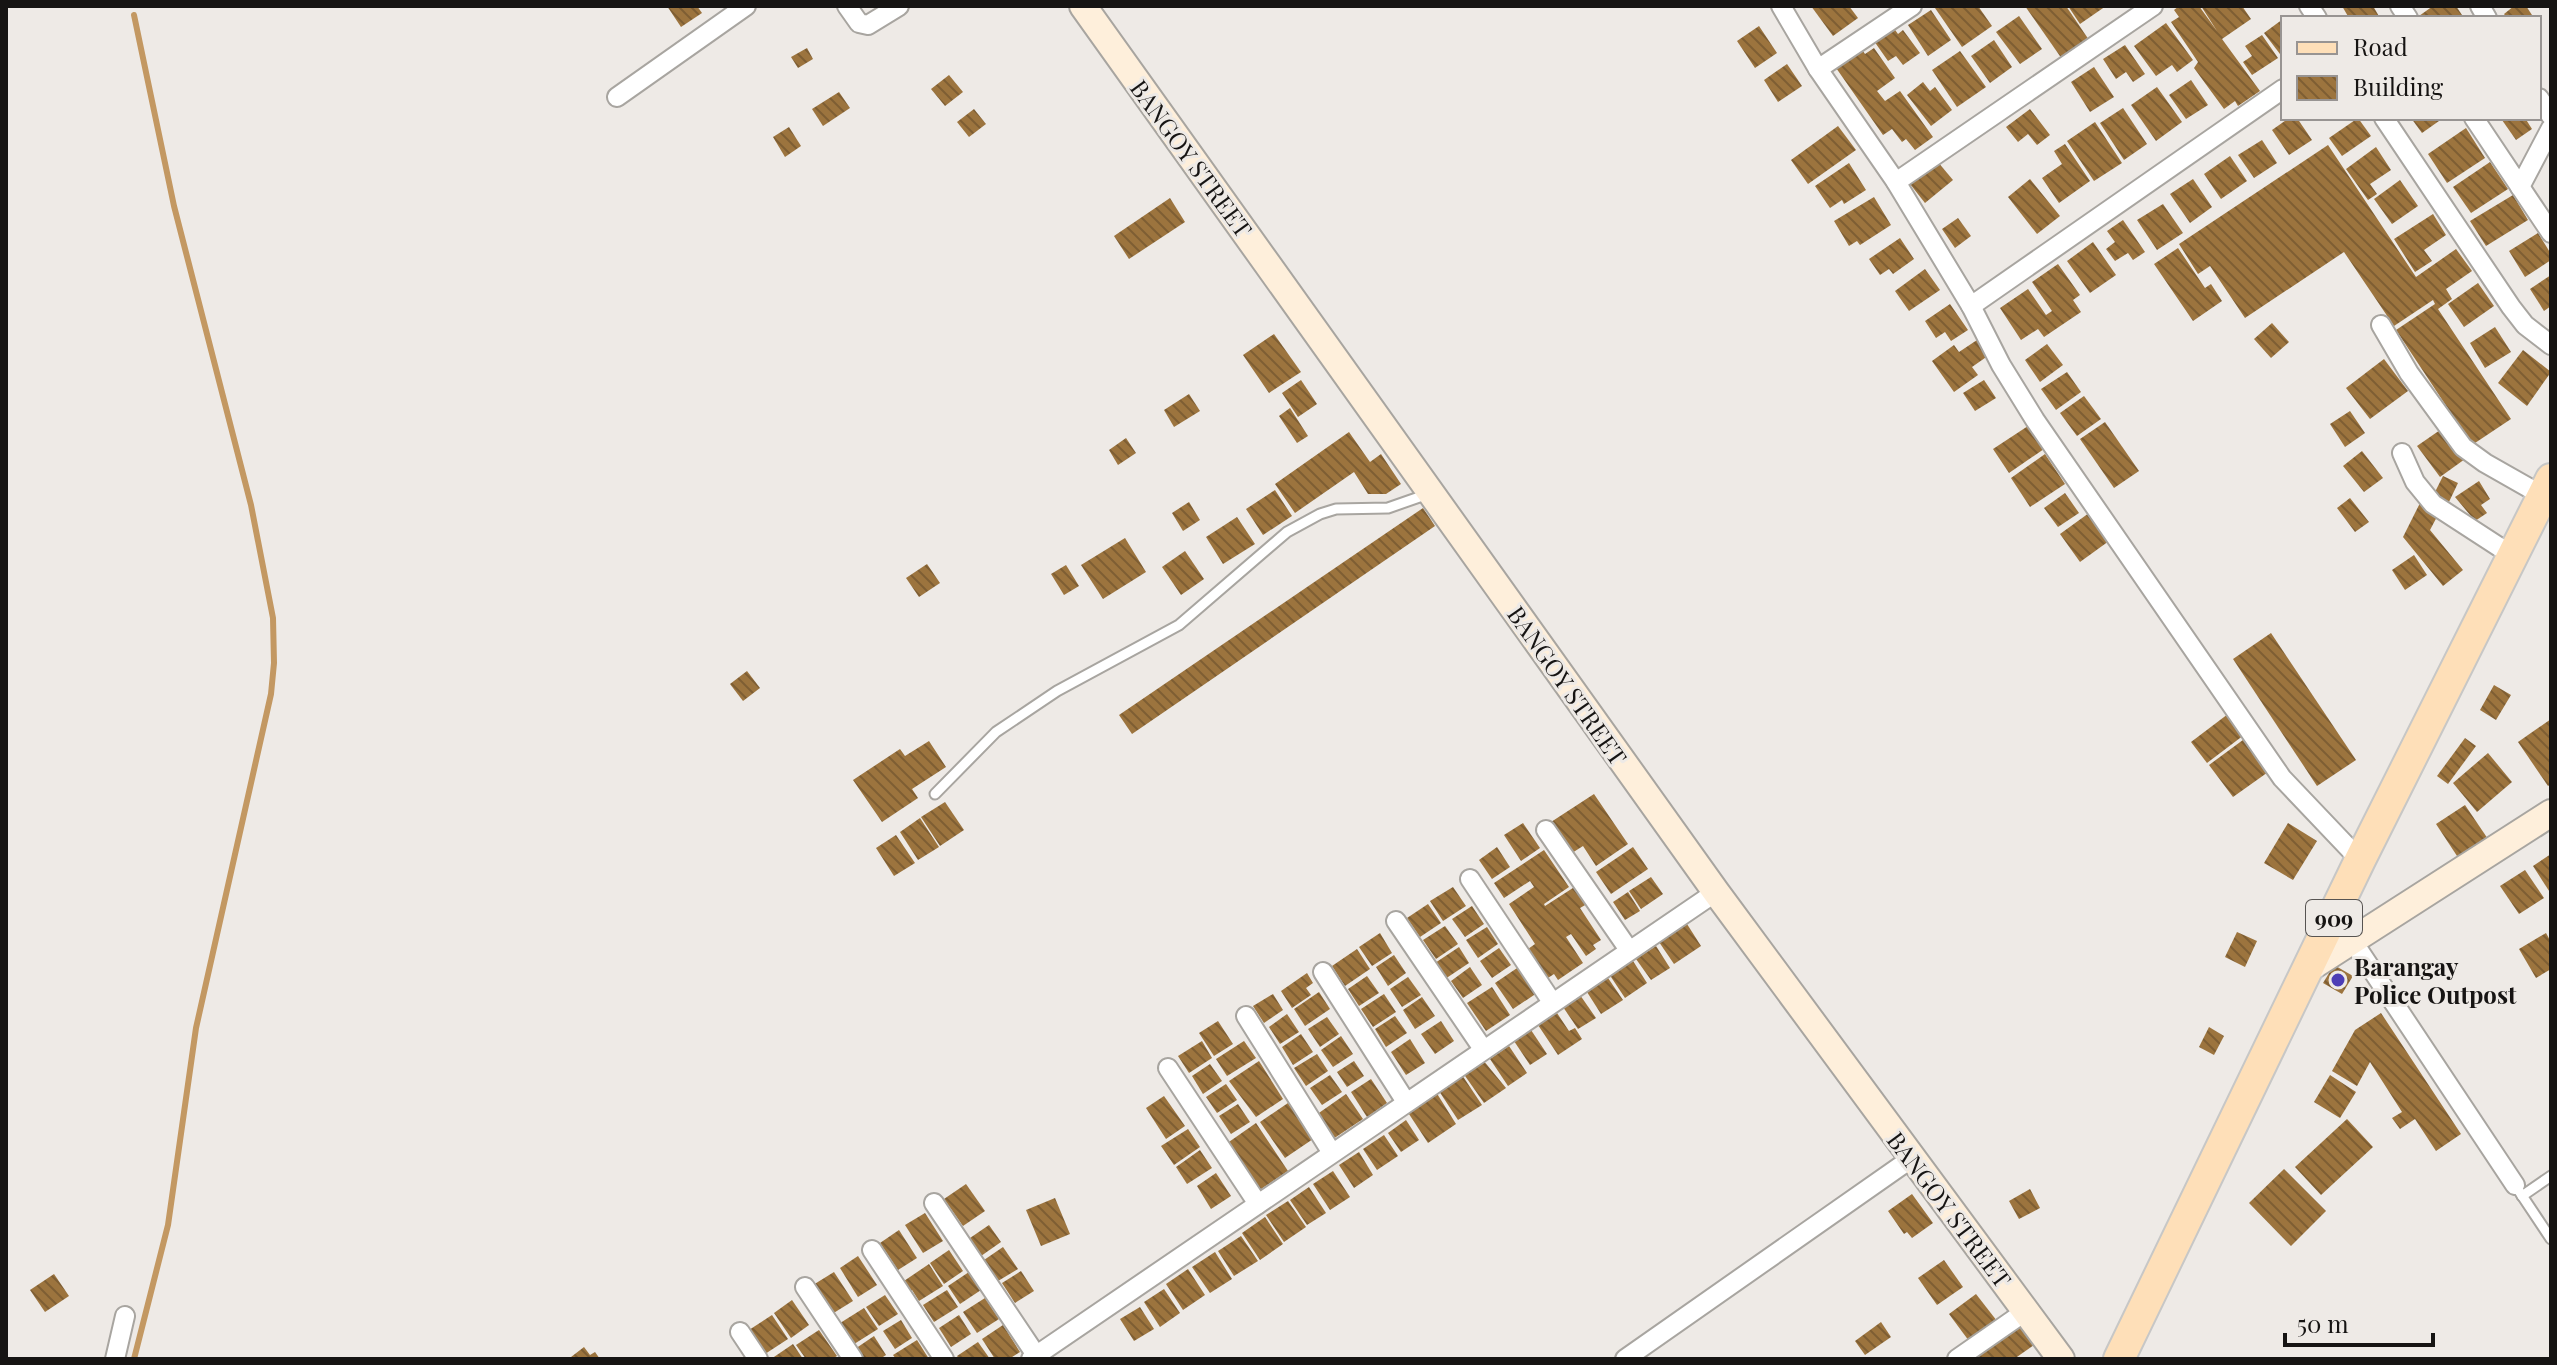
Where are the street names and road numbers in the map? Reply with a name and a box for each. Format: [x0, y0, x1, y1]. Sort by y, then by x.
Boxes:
street label: BANGOY STREET [1124, 73, 1260, 243]
street label: BANGOY STREET [1501, 599, 1635, 771]
road number: 909 [2306, 900, 2362, 936]
street label: BANGOY STREET [1881, 1125, 2019, 1294]

